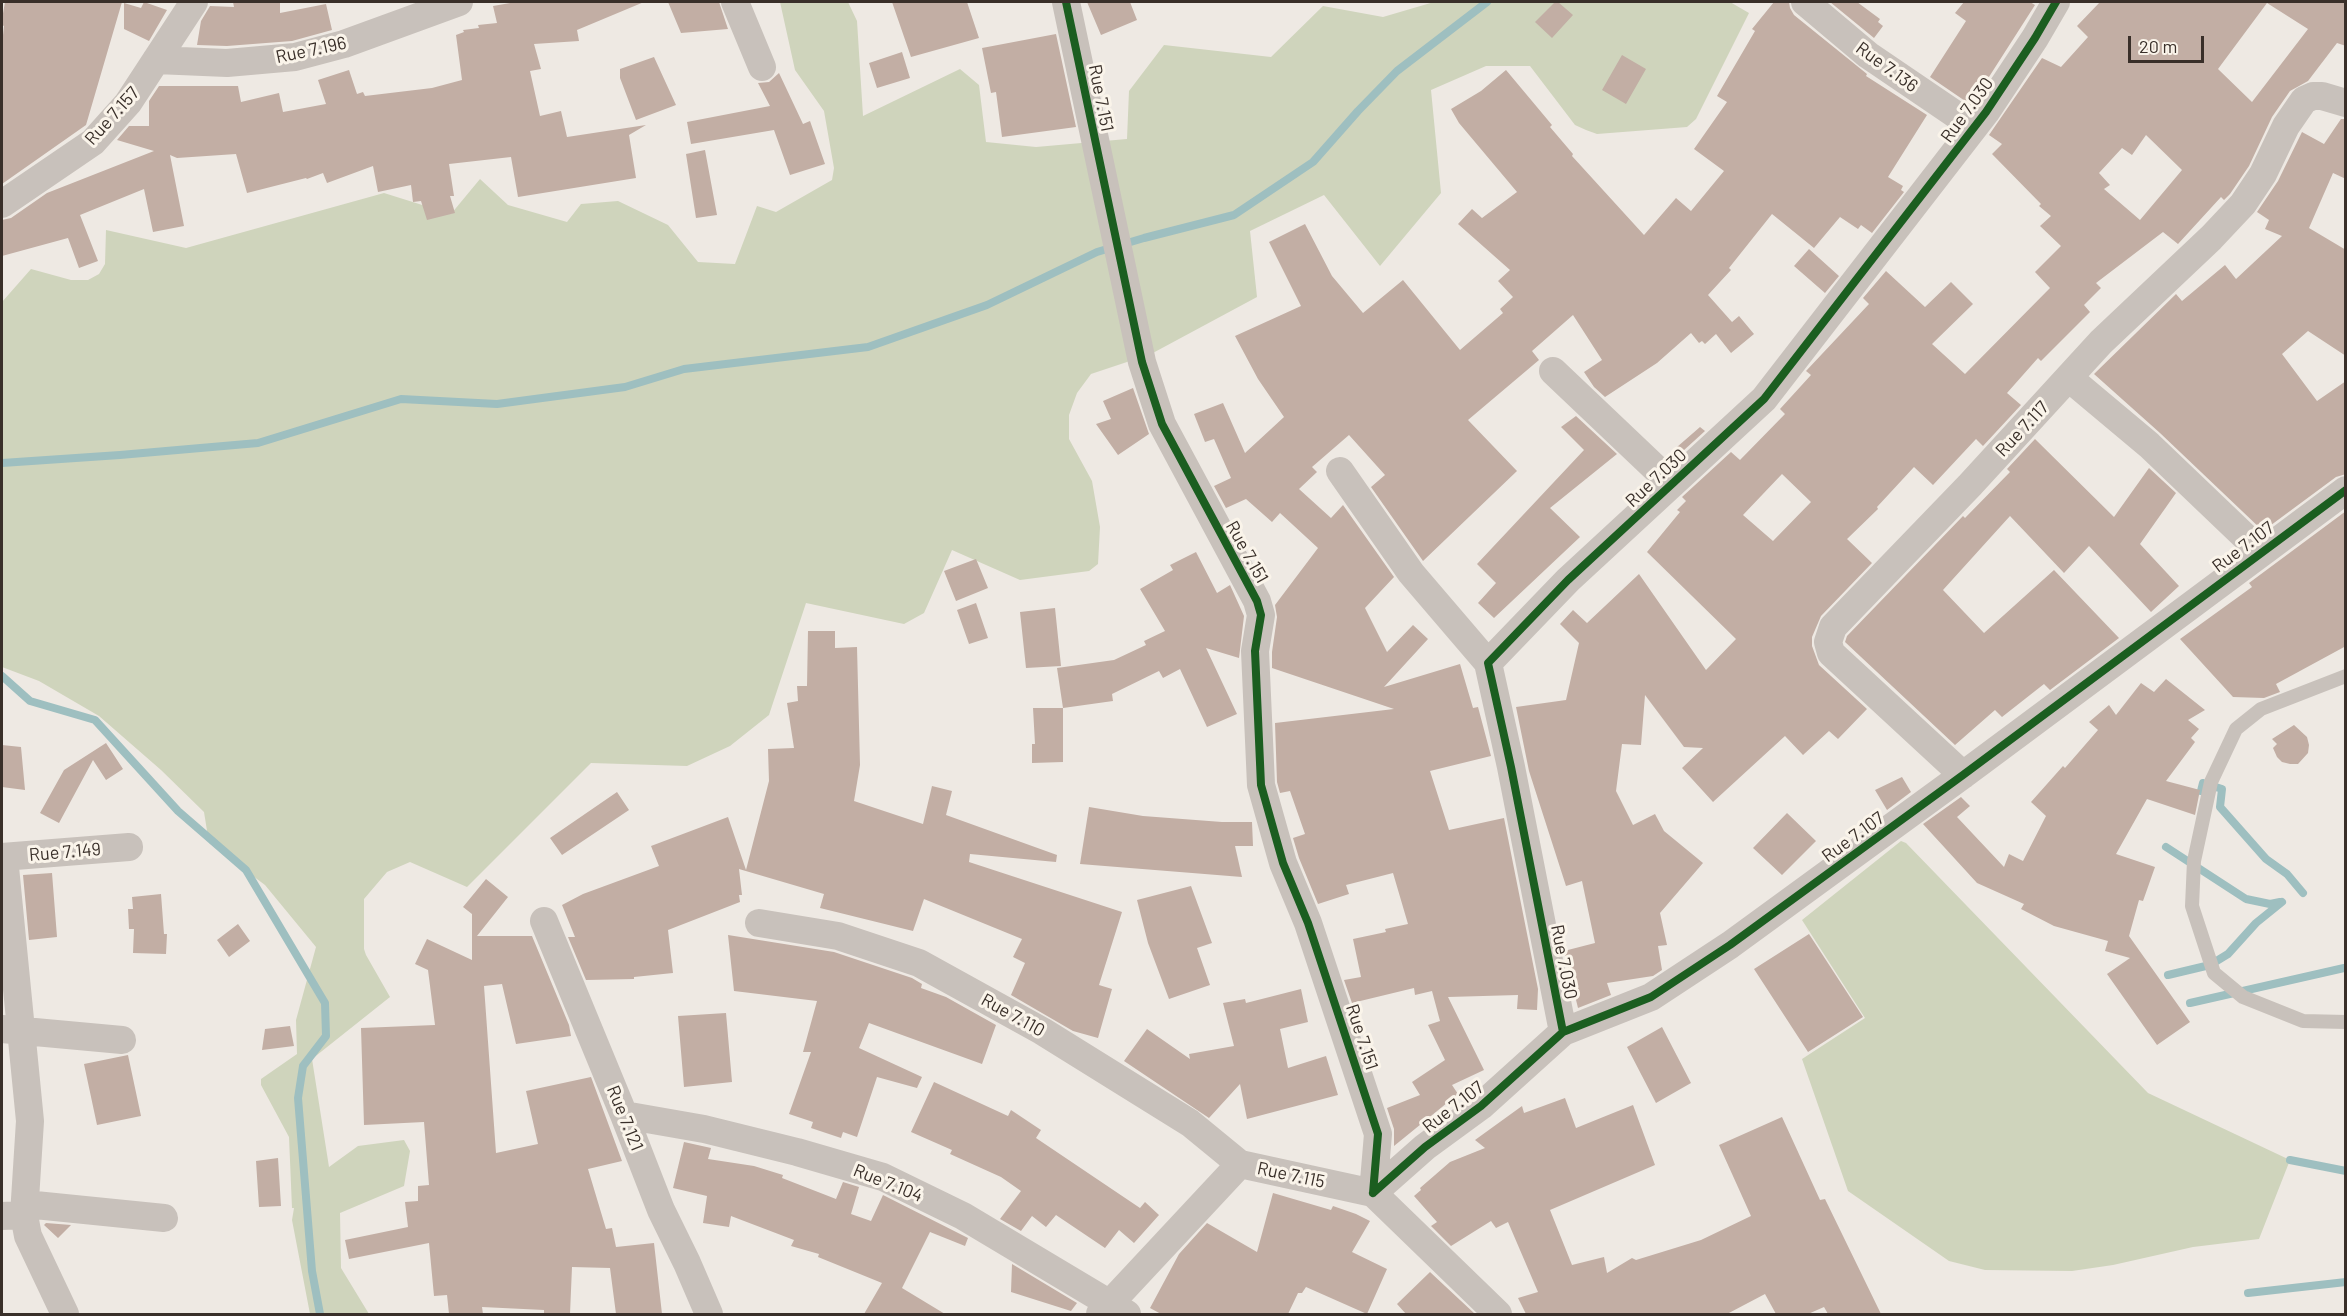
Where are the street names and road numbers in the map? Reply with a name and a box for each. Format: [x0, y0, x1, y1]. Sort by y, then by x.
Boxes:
street label: Rue 7.196 [274, 32, 348, 68]
street label: Rue 7.136 [1852, 37, 1922, 97]
street label: Rue 7.151 [1084, 63, 1118, 133]
street label: Rue 7.030 [1936, 73, 1998, 147]
street label: Rue 7.157 [80, 83, 144, 149]
street label: Rue 7.117 [1991, 397, 2053, 461]
street label: Rue 7.030 [1621, 444, 1691, 512]
street label: Rue 7.151 [1221, 517, 1273, 587]
street label: Rue 7.107 [2208, 517, 2278, 577]
street label: Rue 7.107 [1818, 807, 1888, 867]
street label: Rue 7.149 [28, 838, 102, 866]
street label: Rue 7.030 [1546, 923, 1582, 1001]
street label: Rue 7.110 [977, 989, 1049, 1041]
street label: Rue 7.151 [1341, 1001, 1383, 1073]
street label: Rue 7.107 [1418, 1076, 1488, 1138]
street label: Rue 7.121 [602, 1082, 648, 1154]
street label: Rue 7.115 [1255, 1157, 1327, 1193]
street label: Rue 7.104 [850, 1159, 926, 1207]

